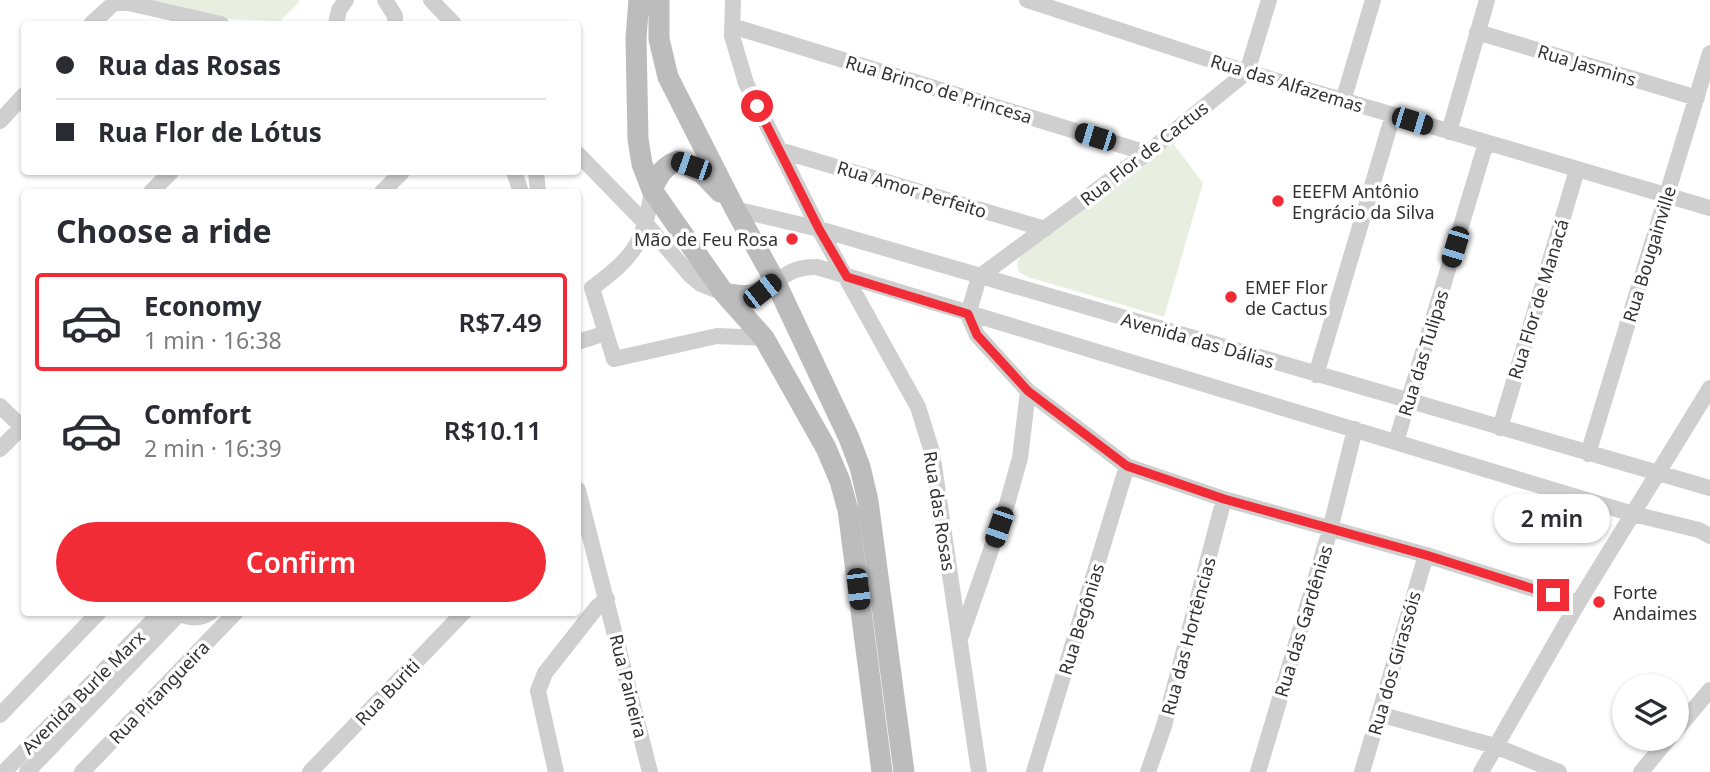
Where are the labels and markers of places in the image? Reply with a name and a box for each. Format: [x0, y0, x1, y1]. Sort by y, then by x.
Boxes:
place label: EEEFM Antônio Engrácio da Silva [1292, 179, 1435, 224]
marker: EEEFM Antônio Engrácio da Silva [1270, 193, 1286, 209]
place label: Mão de Feu Rosa [634, 227, 778, 251]
marker: Mão de Feu Rosa [784, 231, 800, 247]
place label: EMEF Flor de Cactus [1245, 275, 1328, 320]
marker: EMEF Flor de Cactus [1223, 289, 1239, 305]
place label: Forte Andaimes [1613, 580, 1697, 625]
marker: Forte Andaimes [1591, 594, 1607, 610]

